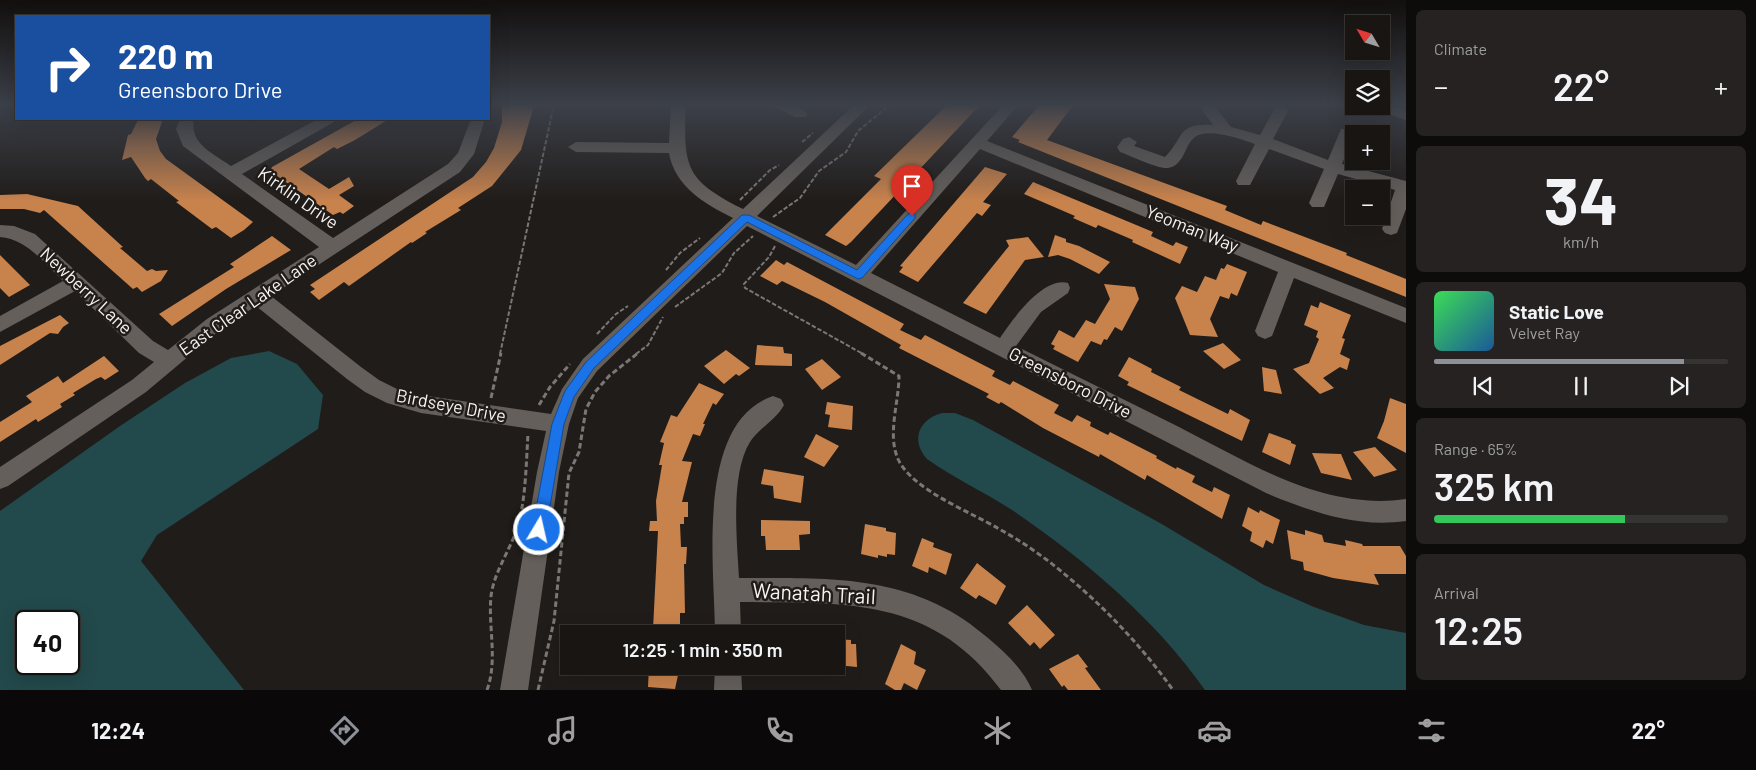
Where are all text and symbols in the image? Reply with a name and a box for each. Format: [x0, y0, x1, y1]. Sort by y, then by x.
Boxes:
north arrow [1345, 15, 1390, 60]
map controls [1345, 15, 1390, 225]
text: 220 m [118, 34, 213, 76]
icon: right [35, 35, 100, 100]
text: Climate [1434, 39, 1487, 58]
text: 22° [1553, 63, 1609, 109]
text: − [1434, 69, 1448, 103]
text: + [1714, 69, 1728, 103]
button: layers [1345, 70, 1390, 115]
text: Greensboro Drive [118, 76, 282, 102]
button: + [1345, 125, 1390, 170]
text: 34 [1544, 160, 1618, 238]
street label: Kirklin Drive [254, 161, 343, 233]
pin [891, 165, 933, 216]
icon: arrive [898, 172, 926, 200]
button: − [1345, 180, 1390, 225]
street label: Yeoman Way [1143, 199, 1242, 257]
text: km/h [1563, 232, 1599, 251]
street label: Newberry Lane [36, 242, 137, 339]
street label: East Clear Lake Lane [174, 249, 320, 360]
text: Static Love [1509, 300, 1604, 323]
text: Velvet Ray [1509, 323, 1580, 342]
street label: Greensboro Drive [1006, 342, 1135, 422]
icon: previous [1469, 372, 1497, 400]
icon: pause [1567, 372, 1595, 400]
icon: next [1665, 372, 1693, 400]
street label: Birdseye Drive [394, 384, 508, 426]
text: Range · 65% [1434, 439, 1517, 458]
text: 325 km [1434, 463, 1554, 509]
position arrow [512, 503, 564, 555]
street label: Wanatah Trail [752, 577, 876, 608]
text: Arrival [1434, 583, 1479, 602]
text: 12:25 [1434, 607, 1523, 653]
speed limit sign: 40 [15, 610, 80, 675]
text: 12:25 · 1 min · 350 m [622, 638, 783, 661]
icon: directions [327, 713, 362, 748]
icon: music [545, 713, 580, 748]
icon: phone [762, 713, 797, 748]
icon: climate [980, 713, 1015, 748]
icon: car [1197, 713, 1232, 748]
icon: filters [1414, 713, 1449, 748]
text: 12:24 [91, 717, 145, 743]
text: 22° [1632, 717, 1665, 743]

